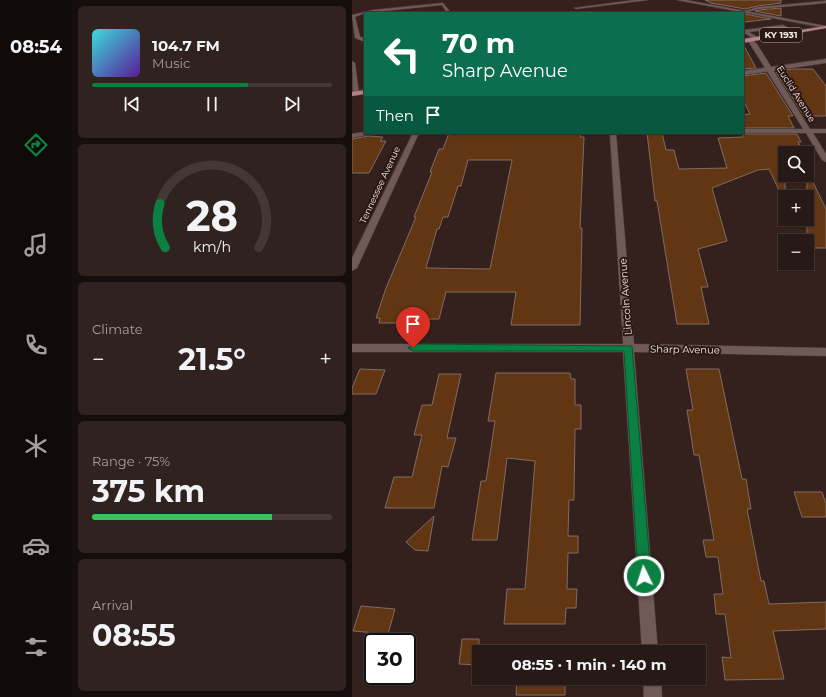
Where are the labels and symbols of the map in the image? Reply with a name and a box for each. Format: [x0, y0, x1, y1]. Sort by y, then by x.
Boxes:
road number: KY 1931 [760, 28, 802, 42]
street label: Euclid Avenue [775, 64, 818, 124]
street label: Tennessee Avenue [357, 144, 402, 225]
street label: Lincoln Avenue [616, 258, 635, 336]
pin [396, 307, 430, 348]
street label: Sharp Avenue [650, 342, 720, 357]
position arrow [623, 555, 665, 597]
speed limit sign: 30 [364, 633, 416, 685]

